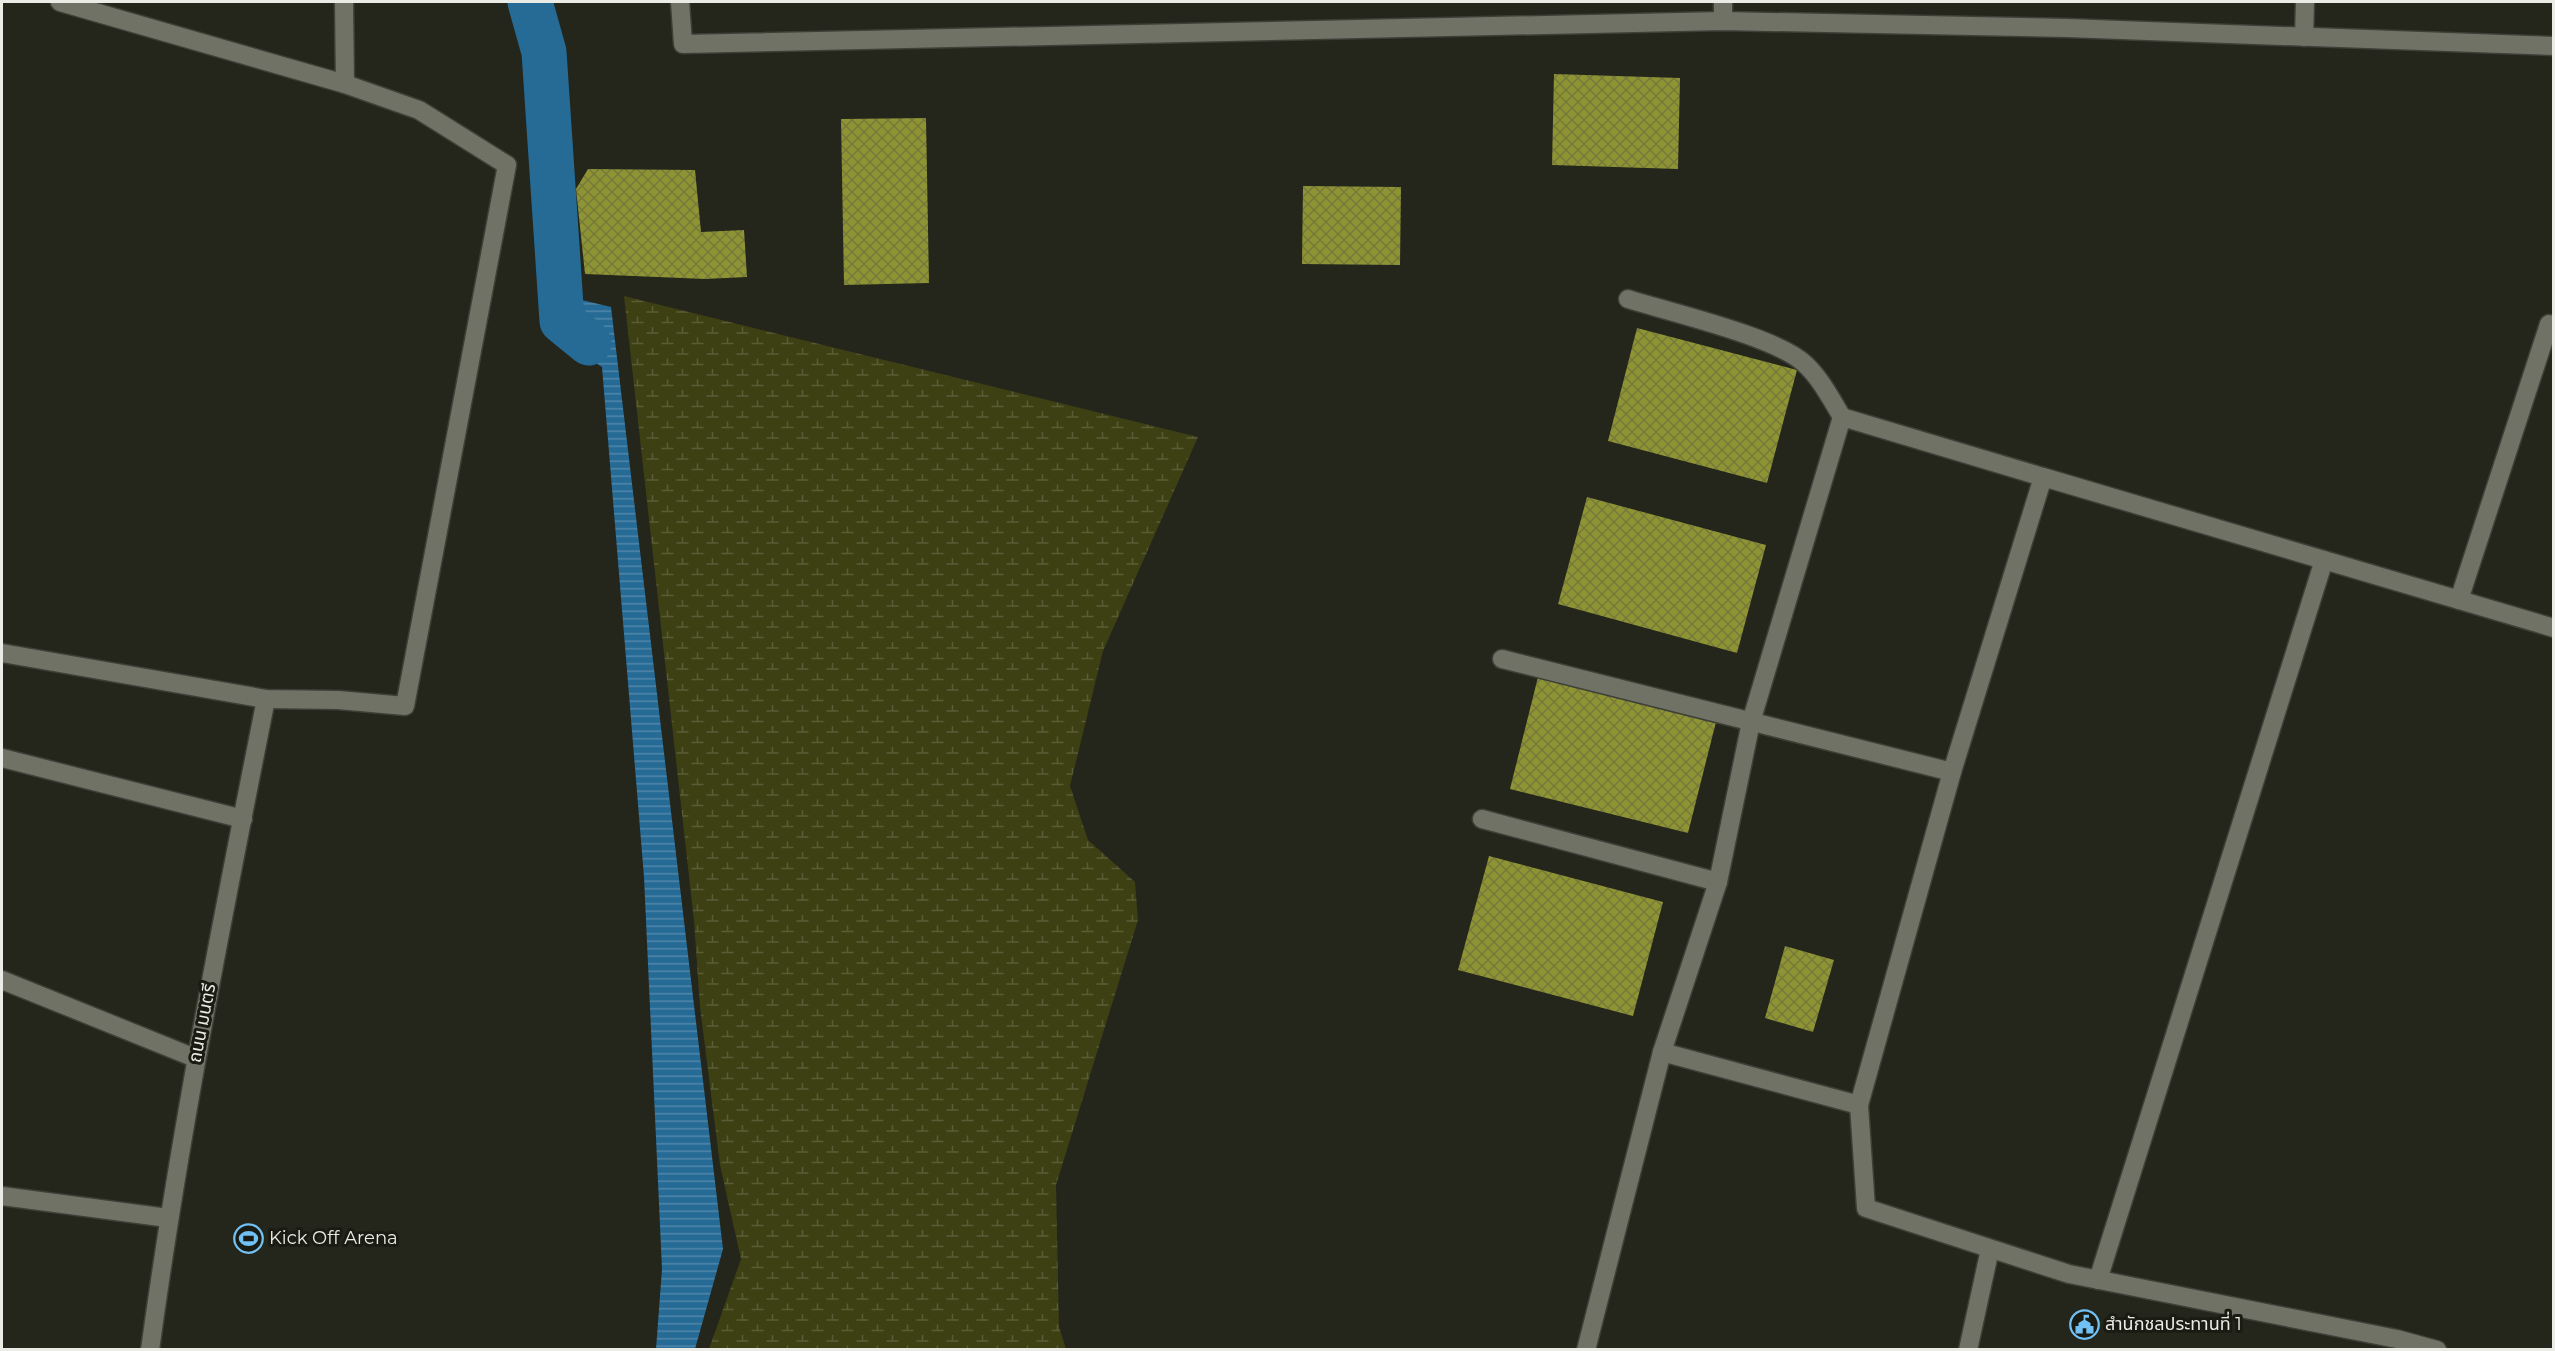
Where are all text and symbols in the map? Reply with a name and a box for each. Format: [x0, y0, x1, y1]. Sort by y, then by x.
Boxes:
street label: ถนน มนตรี [184, 981, 220, 1064]
sports icon: Kick Off Arena [232, 1222, 264, 1254]
place label: Kick Off Arena [269, 1227, 398, 1249]
public building icon: สำนักชลประทานที่ 1 [2068, 1308, 2100, 1340]
place label: สำนักชลประทานที่ 1 [2105, 1311, 2242, 1335]

